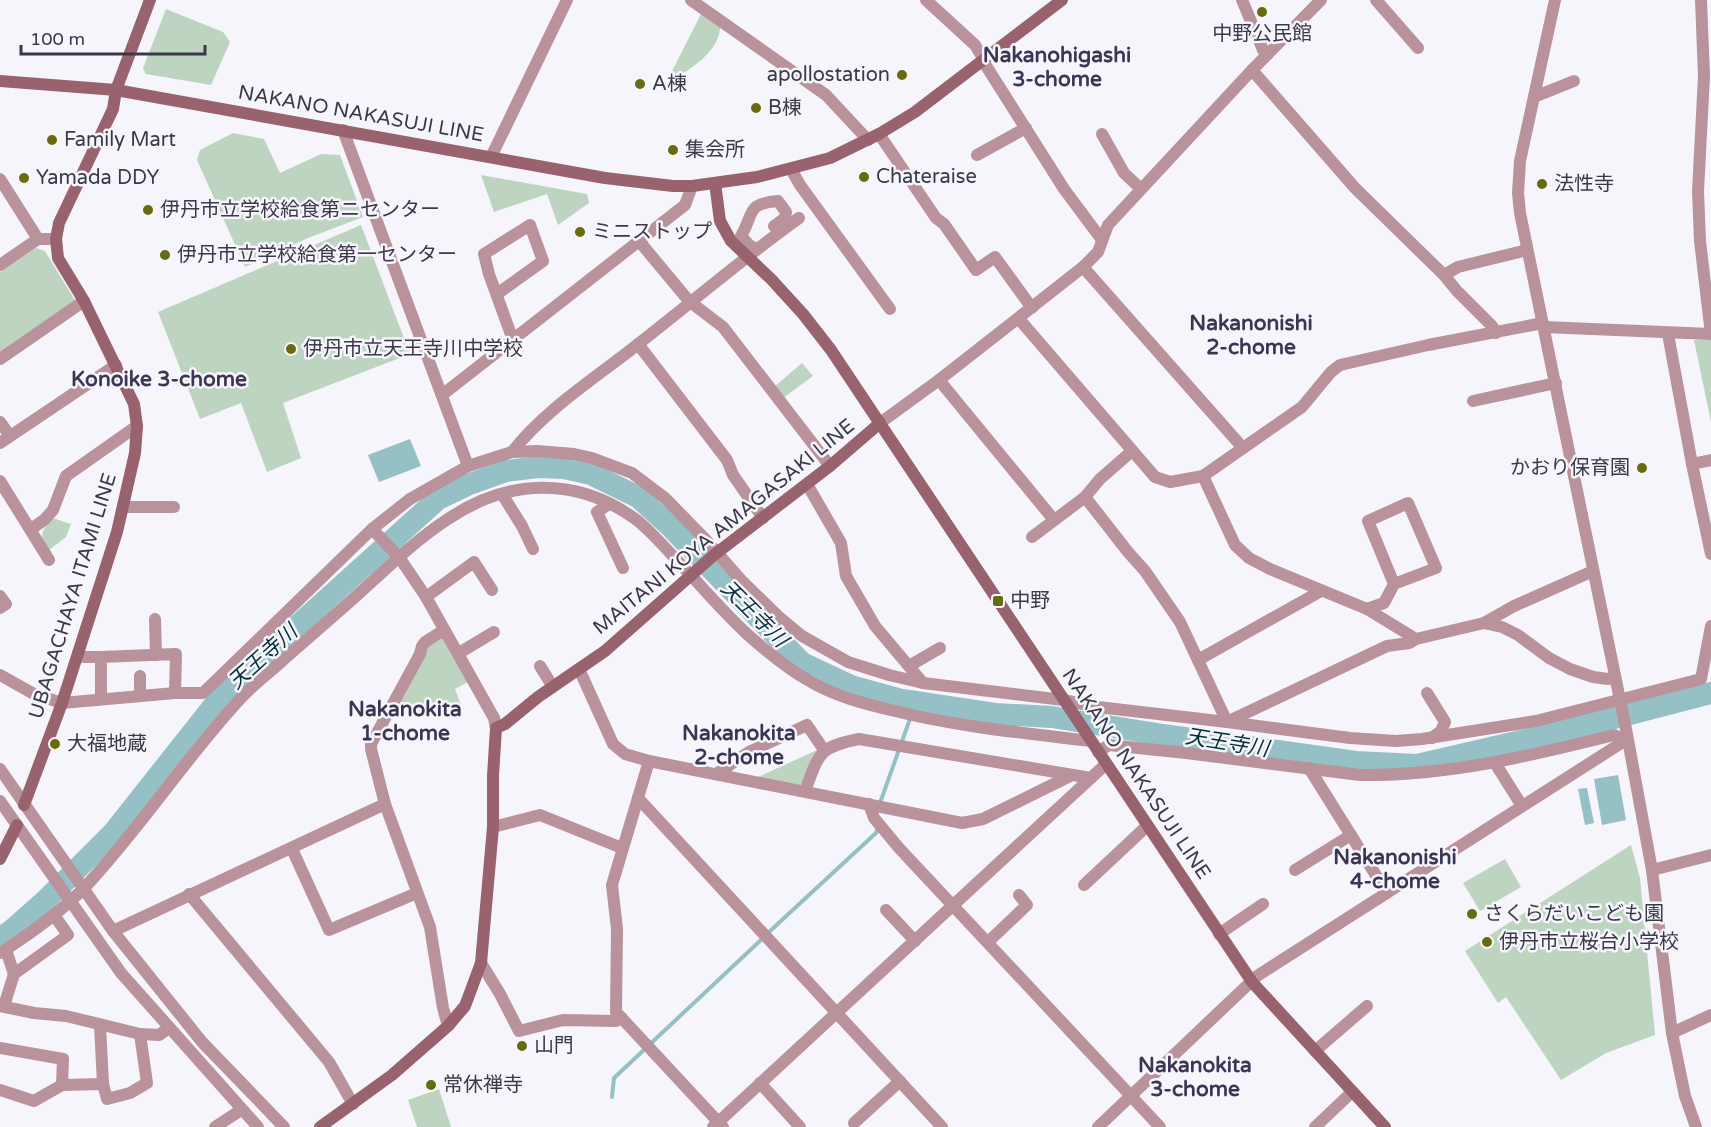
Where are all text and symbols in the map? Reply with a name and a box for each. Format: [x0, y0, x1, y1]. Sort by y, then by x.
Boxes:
marker: 中野公民館 [1255, 5, 1269, 19]
scale bar [21, 18, 206, 56]
place label: 中野公民館 [1212, 22, 1312, 46]
text: 100 m [30, 28, 85, 50]
district label: Nakanohigashi 3-chome [983, 43, 1131, 92]
place label: apollostation [767, 63, 890, 87]
marker: apollostation [895, 68, 909, 82]
place label: A棟 [652, 72, 687, 96]
marker: A棟 [633, 77, 647, 91]
street label: NAKANO NAKASUJI LINE [236, 81, 486, 147]
place label: B棟 [768, 96, 802, 120]
marker: B棟 [749, 101, 763, 115]
place label: Family Mart [64, 128, 176, 152]
marker: Family Mart [45, 133, 59, 147]
place label: 集会所 [685, 138, 745, 162]
marker: 集会所 [666, 143, 680, 157]
place label: Chateraise [876, 165, 977, 189]
place label: Yamada DDY [36, 166, 159, 190]
marker: Chateraise [857, 170, 871, 184]
marker: Yamada DDY [17, 171, 31, 185]
place label: 法性寺 [1554, 172, 1614, 196]
marker: 法性寺 [1535, 177, 1549, 191]
place label: 伊丹市立学校給食第ニセンター [160, 198, 440, 222]
marker: 伊丹市立学校給食第ニセンター [141, 203, 155, 217]
place label: ミニストップ [592, 220, 712, 244]
marker: ミニストップ [573, 225, 587, 239]
place label: 伊丹市立学校給食第一センター [177, 243, 457, 267]
marker: 伊丹市立学校給食第一センター [158, 248, 172, 262]
district label: Nakanonishi 2-chome [1189, 311, 1313, 360]
place label: 伊丹市立天王寺川中学校 [303, 337, 523, 361]
marker: 伊丹市立天王寺川中学校 [284, 342, 298, 356]
district label: Konoike 3-chome [71, 367, 247, 392]
street label: MAITANI KOYA AMAGASAKI LINE [588, 414, 860, 640]
place label: かおり保育園 [1510, 456, 1630, 480]
marker: かおり保育園 [1635, 461, 1649, 475]
street label: UBAGACHAYA ITAMI LINE [24, 470, 122, 722]
water label: 天王寺川 [715, 575, 794, 654]
place label: 中野 [1010, 589, 1050, 613]
marker: 中野 [991, 594, 1005, 608]
water label: 天王寺川 [223, 618, 304, 694]
street label: NAKANO NAKASUJI LINE [1056, 664, 1216, 884]
district label: Nakanokita 1-chome [348, 697, 462, 746]
district label: Nakanokita 2-chome [682, 721, 796, 770]
water label: 天王寺川 [1184, 724, 1272, 762]
place label: 大福地蔵 [67, 732, 147, 756]
marker: 大福地蔵 [48, 737, 62, 751]
district label: Nakanonishi 4-chome [1333, 845, 1457, 894]
place label: さくらだいこども園 [1484, 902, 1664, 926]
marker: さくらだいこども園 [1465, 907, 1479, 921]
place label: 伊丹市立桜台小学校 [1499, 930, 1679, 954]
marker: 伊丹市立桜台小学校 [1480, 935, 1494, 949]
place label: 山門 [534, 1034, 574, 1058]
marker: 山門 [515, 1039, 529, 1053]
district label: Nakanokita 3-chome [1138, 1053, 1252, 1102]
place label: 常休禅寺 [443, 1073, 523, 1097]
marker: 常休禅寺 [424, 1078, 438, 1092]

